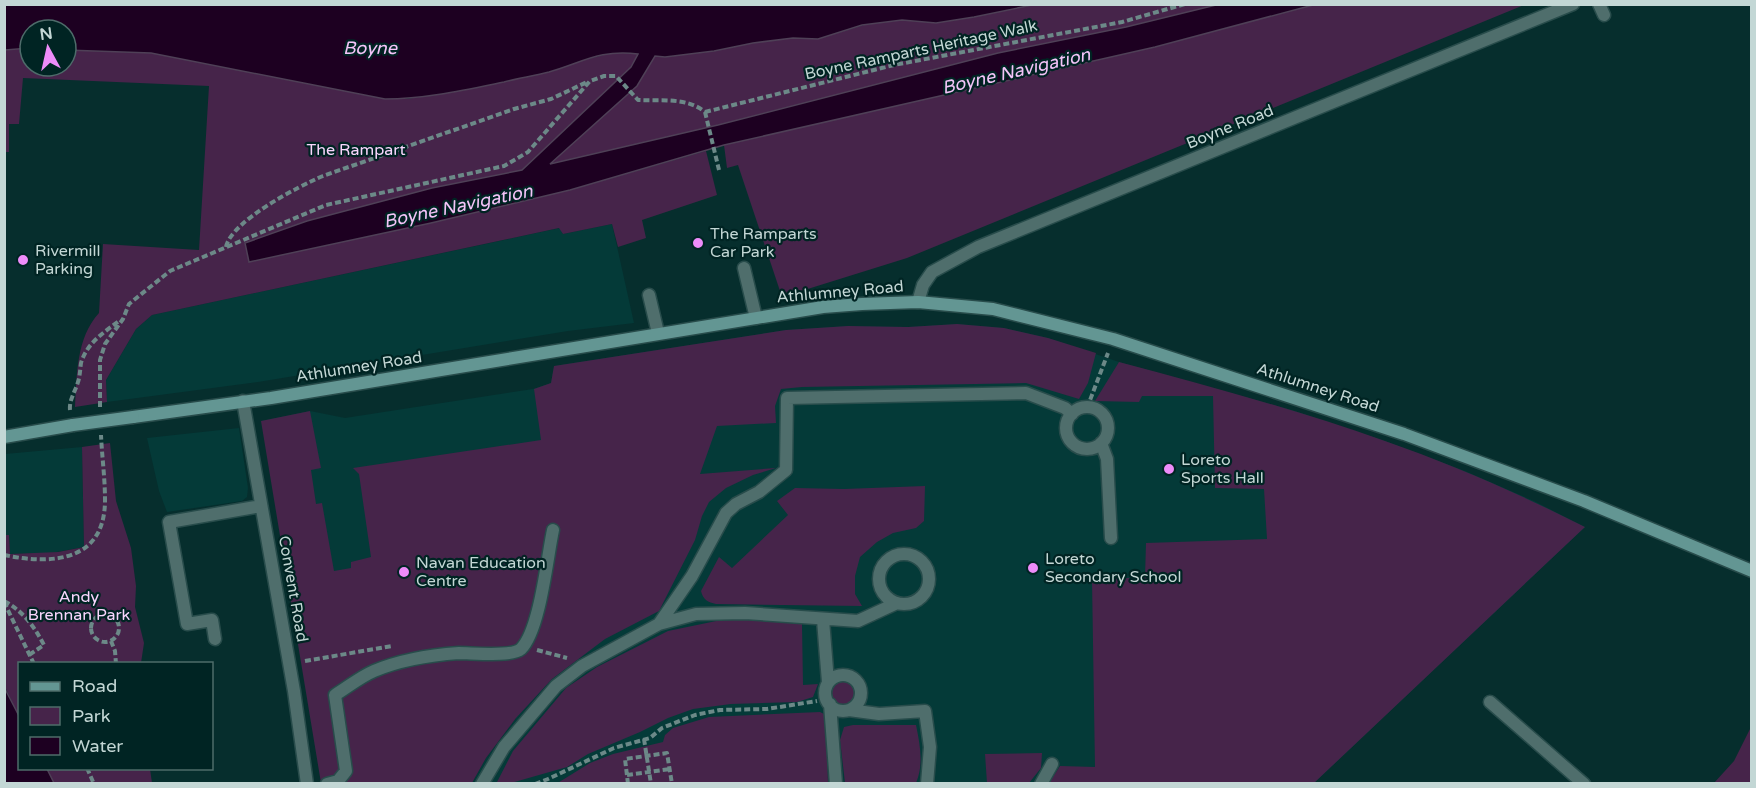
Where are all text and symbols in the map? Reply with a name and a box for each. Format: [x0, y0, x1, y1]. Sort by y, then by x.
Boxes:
street label: Boyne Ramparts Heritage Walk [803, 16, 1039, 84]
north arrow [18, 18, 78, 78]
text: N [38, 23, 54, 45]
water label: Boyne [343, 37, 398, 59]
water label: Boyne Navigation [940, 43, 1093, 99]
street label: Boyne Road [1183, 100, 1277, 154]
park label: The Rampart [306, 140, 406, 160]
water label: Boyne Navigation [382, 179, 535, 233]
place label: The Ramparts Car Park [710, 224, 817, 262]
marker: The Ramparts Car Park [691, 236, 705, 250]
place label: Rivermill Parking [35, 241, 101, 279]
marker: Rivermill Parking [16, 253, 30, 267]
street label: Athlumney Road [776, 276, 904, 308]
street label: Athlumney Road [294, 347, 424, 387]
street label: Athlumney Road [1254, 359, 1382, 417]
place label: Loreto Sports Hall [1181, 450, 1264, 488]
marker: Loreto Sports Hall [1162, 462, 1176, 476]
street label: Convent Road [274, 534, 312, 644]
place label: Loreto Secondary School [1045, 549, 1181, 587]
place label: Navan Education Centre [416, 553, 546, 591]
marker: Loreto Secondary School [1026, 561, 1040, 575]
marker: Navan Education Centre [397, 565, 411, 579]
park label: Andy Brennan Park [28, 587, 131, 625]
legend [18, 662, 213, 770]
text: Road [72, 675, 117, 697]
text: Park [72, 705, 111, 727]
text: Water [72, 735, 123, 757]

